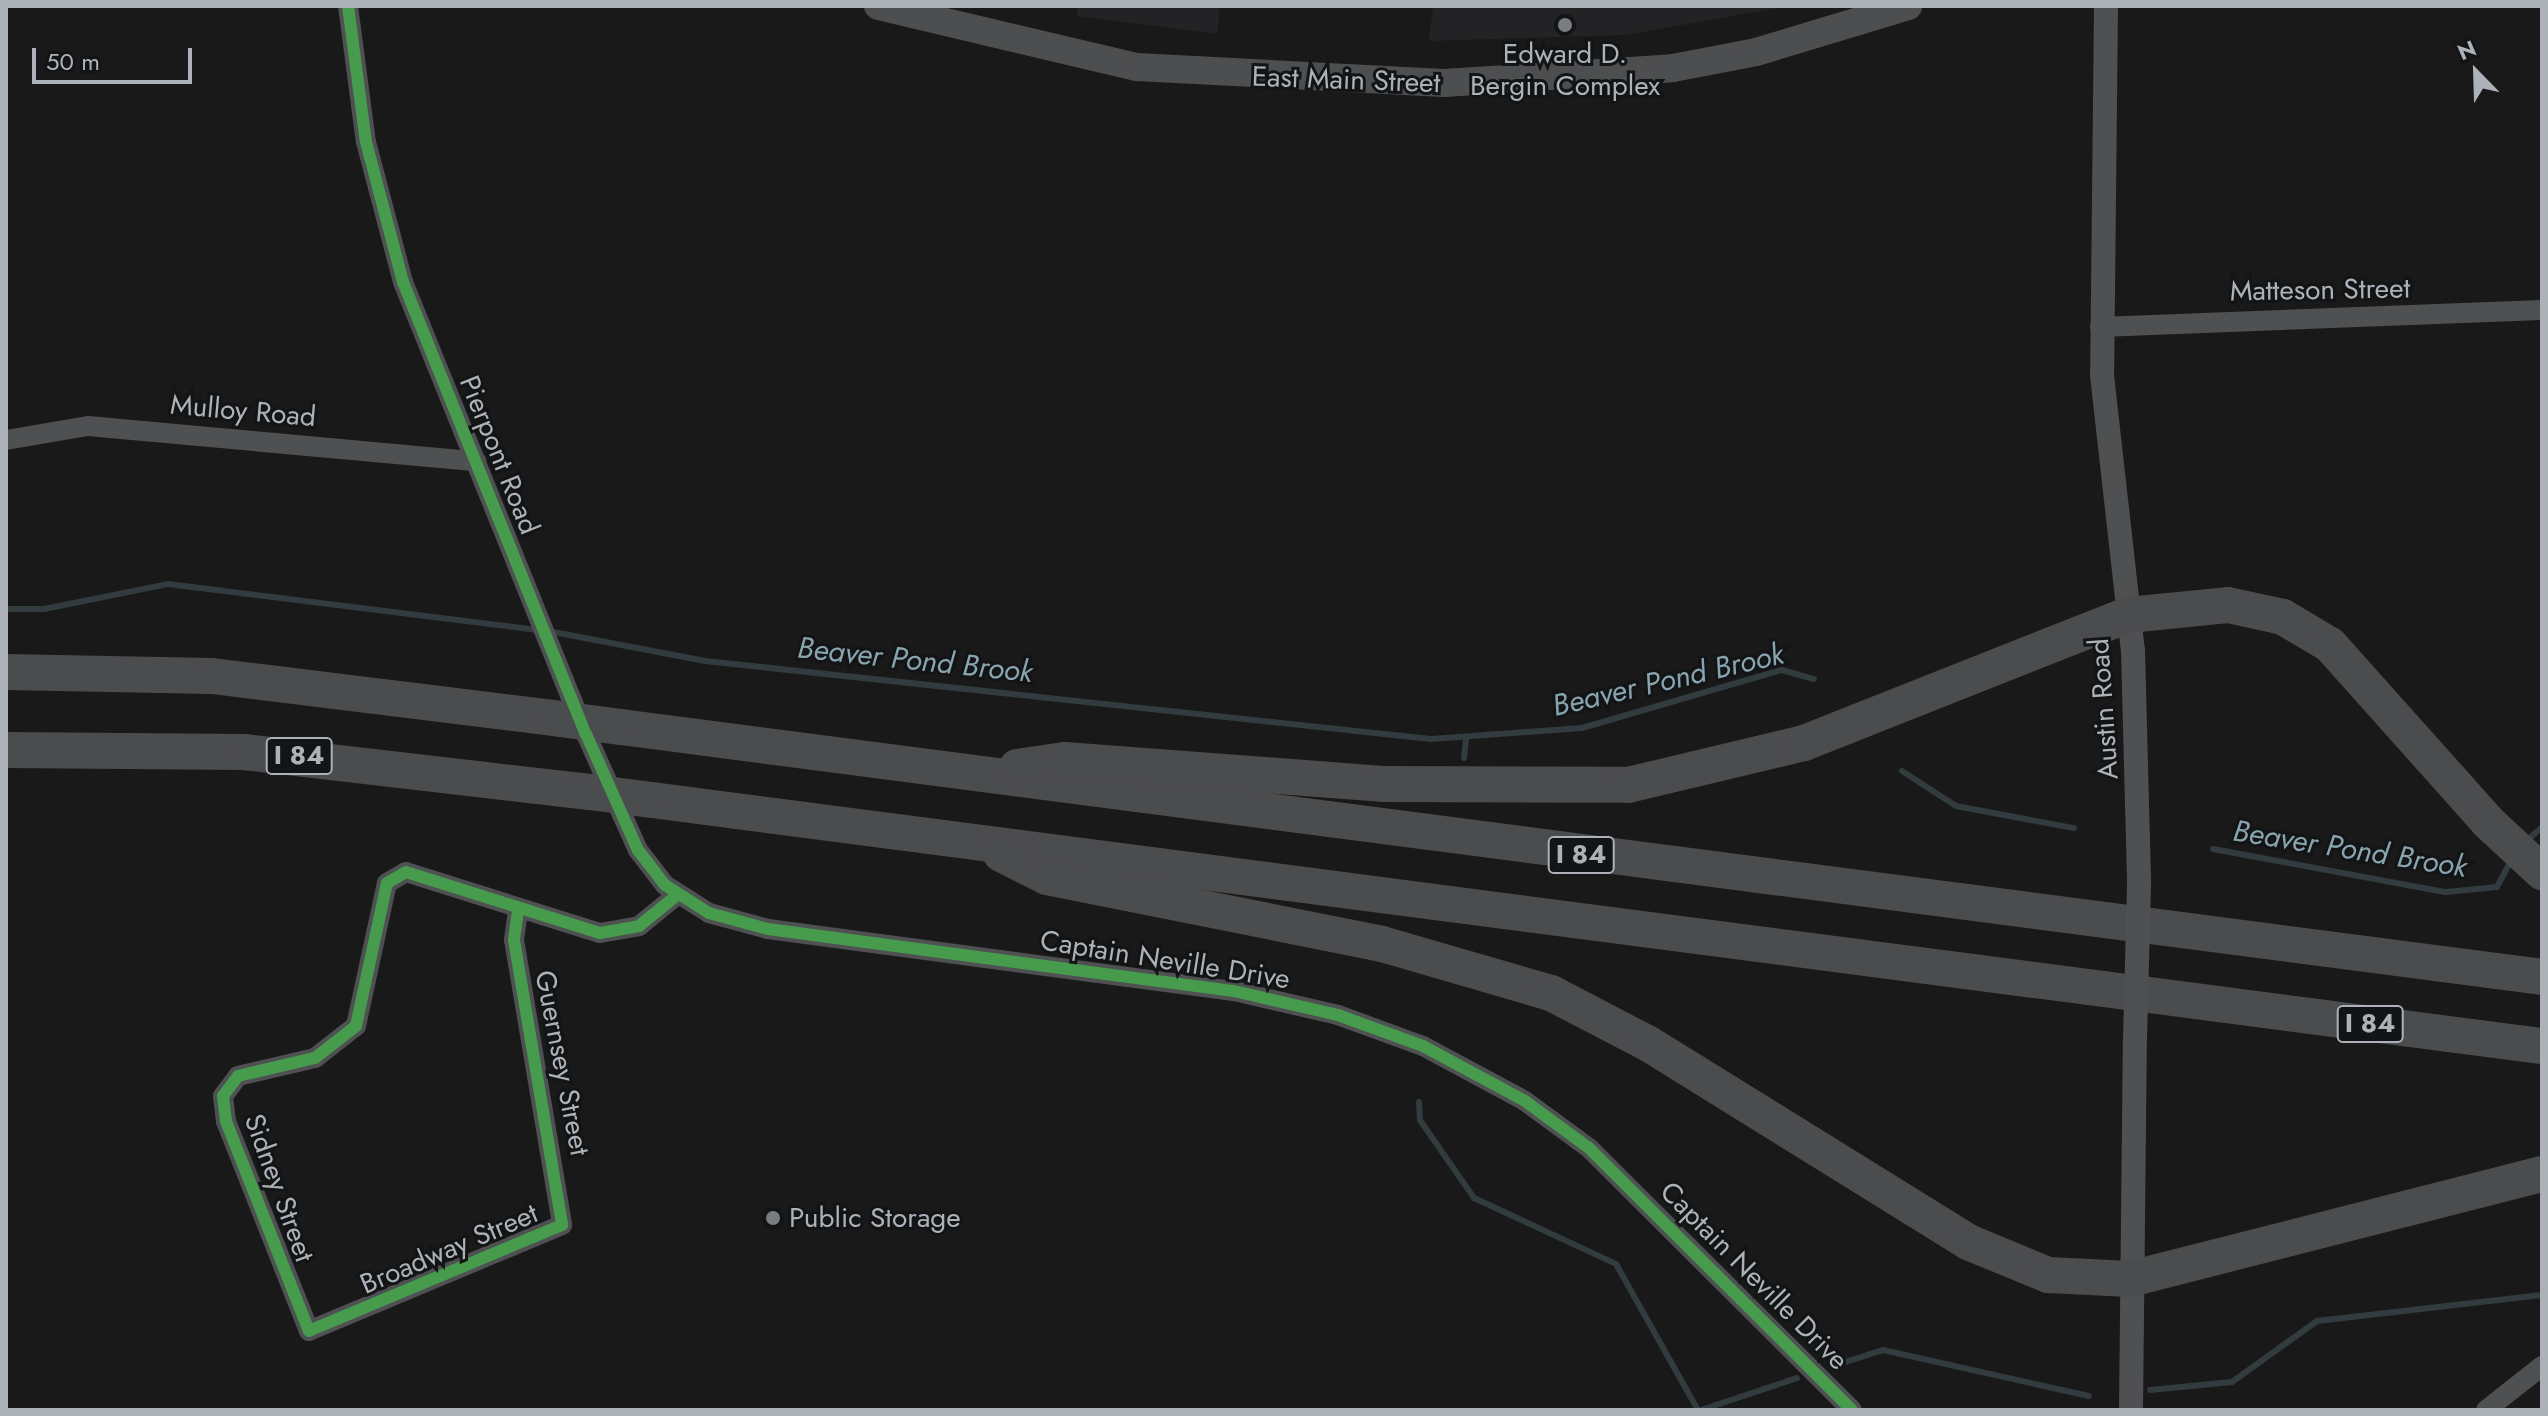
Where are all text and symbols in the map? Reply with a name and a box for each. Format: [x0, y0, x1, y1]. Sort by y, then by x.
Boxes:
marker: Edward D. Bergin Complex [1556, 16, 1574, 34]
scale bar [36, 32, 196, 82]
north arrow [2436, 32, 2516, 112]
text: N [2452, 32, 2481, 68]
place label: Edward D. Bergin Complex [1470, 37, 1660, 103]
text: 50 m [46, 44, 100, 79]
street label: East Main Street [1251, 60, 1441, 100]
street label: Matteson Street [2229, 272, 2411, 308]
street label: Pierpont Road [452, 371, 546, 539]
street label: Mulloy Road [169, 388, 317, 434]
water label: Beaver Pond Brook [796, 630, 1034, 690]
water label: Beaver Pond Brook [1549, 636, 1787, 724]
street label: Austin Road [2082, 637, 2126, 781]
road number: I 84 [265, 734, 333, 778]
water label: Beaver Pond Brook [2230, 813, 2470, 885]
road number: I 84 [1547, 833, 1615, 877]
street label: Captain Neville Drive [1038, 924, 1292, 996]
street label: Guernsey Street [528, 968, 596, 1158]
road number: I 84 [2336, 1002, 2404, 1046]
street label: Sidney Street [237, 1110, 321, 1266]
street label: Captain Neville Drive [1653, 1175, 1855, 1377]
street label: Broadway Street [355, 1197, 543, 1301]
place label: Public Storage [789, 1201, 961, 1235]
marker: Public Storage [764, 1209, 782, 1227]

